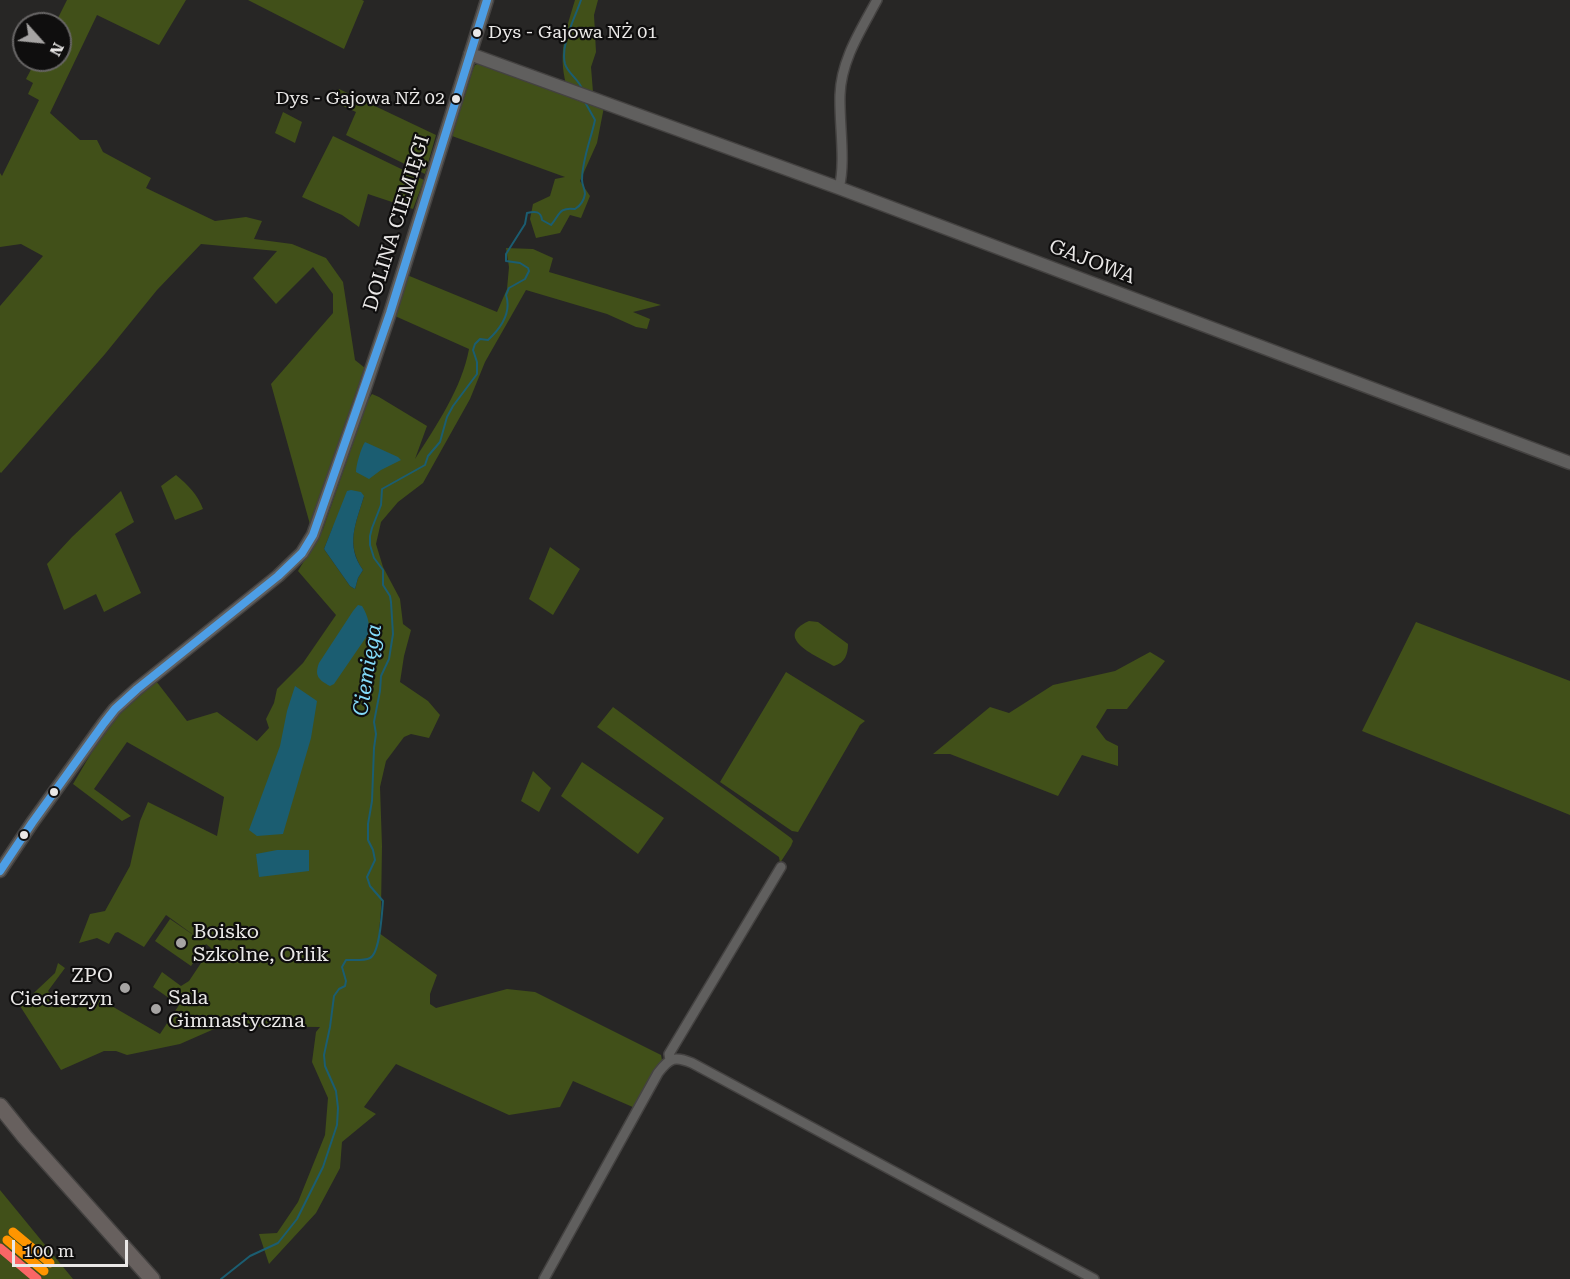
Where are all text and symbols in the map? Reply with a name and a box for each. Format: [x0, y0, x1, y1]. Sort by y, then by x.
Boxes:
north arrow [12, 12, 72, 72]
place label: Dys - Gajowa NŻ 01 [488, 22, 657, 44]
marker: Dys - Gajowa NŻ 01 [471, 27, 483, 39]
text: N [45, 40, 68, 59]
place label: Dys - Gajowa NŻ 02 [276, 88, 445, 110]
marker: Dys - Gajowa NŻ 02 [450, 93, 462, 105]
street label: DOLINA CIEMIĘGI [359, 132, 435, 314]
street label: GAJOWA [1045, 235, 1139, 289]
water label: Ciemięga [348, 622, 388, 718]
unlabelled marker [48, 786, 60, 798]
unlabelled marker [18, 829, 30, 841]
place label: Boisko Szkolne, Orlik [193, 920, 329, 967]
marker: Boisko Szkolne, Orlik [174, 936, 188, 950]
place label: ZPO Ciecierzyn [10, 964, 113, 1011]
marker: ZPO Ciecierzyn [118, 981, 132, 995]
place label: Sala Gimnastyczna [168, 986, 305, 1033]
marker: Sala Gimnastyczna [149, 1002, 163, 1016]
scale bar [15, 1228, 130, 1266]
text: 100 m [23, 1240, 74, 1261]

